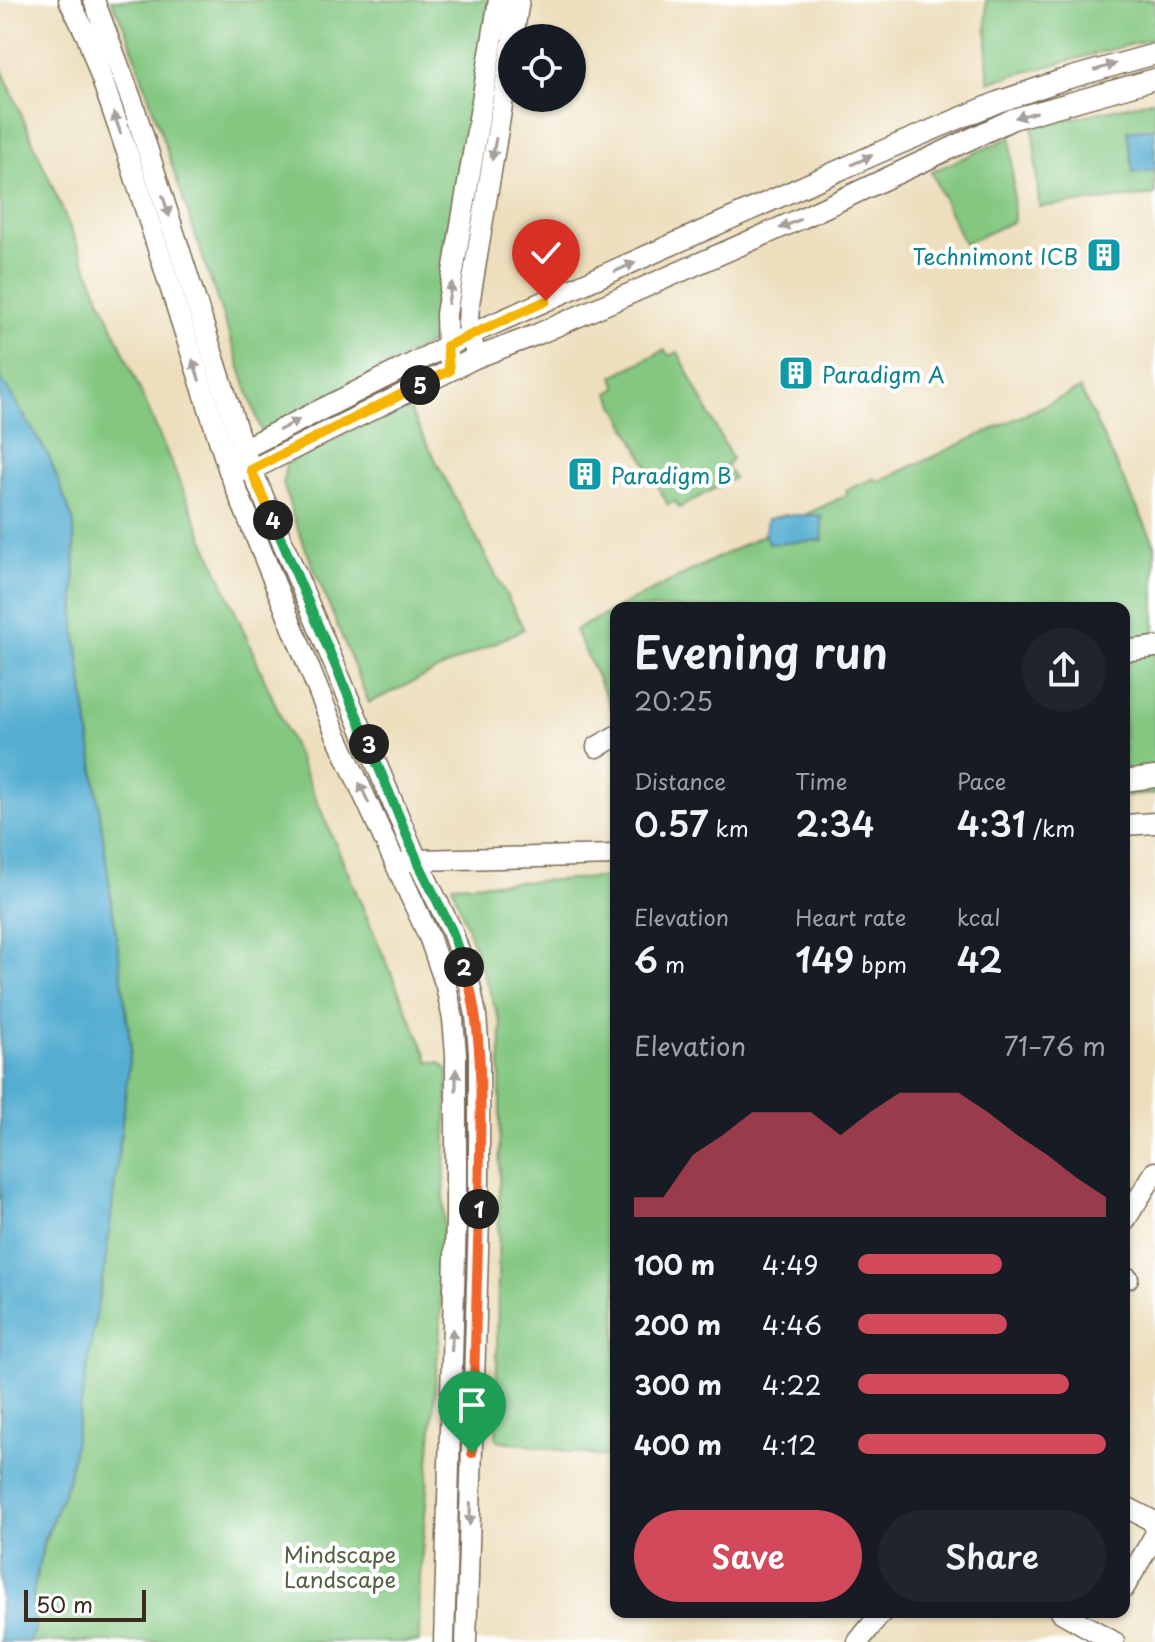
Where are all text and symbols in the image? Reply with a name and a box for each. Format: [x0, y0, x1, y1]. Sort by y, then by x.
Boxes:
map controls [498, 24, 586, 112]
button: locate [498, 24, 586, 112]
one-way arrow [1093, 60, 1117, 73]
one-way arrow [110, 110, 122, 134]
one-way arrow [1013, 110, 1038, 122]
one-way arrow [488, 137, 500, 162]
one-way arrow [850, 153, 874, 166]
one-way arrow [160, 194, 173, 218]
one-way arrow [778, 217, 802, 230]
pin [512, 219, 580, 301]
icon: check [524, 231, 568, 275]
building icon: Technimont ICB [1085, 236, 1123, 274]
place label: Technimont ICB [913, 239, 1078, 272]
one-way arrow [614, 260, 637, 273]
one-way arrow [444, 281, 456, 306]
building icon: Paradigm A [777, 354, 815, 392]
place label: Paradigm A [822, 357, 945, 390]
one-way arrow [189, 358, 202, 382]
pin: 5 [400, 365, 440, 405]
text: 5 [413, 368, 427, 401]
one-way arrow [278, 419, 300, 433]
building icon: Paradigm B [566, 455, 604, 493]
place label: Paradigm B [611, 458, 732, 491]
pin: 4 [253, 500, 293, 540]
text: 4 [266, 503, 280, 536]
text: Evening run [634, 618, 888, 684]
button: share [1022, 628, 1106, 712]
text: 20:25 [634, 681, 713, 720]
pin: 3 [349, 724, 389, 764]
text: 3 [362, 727, 376, 760]
text: Distance [634, 764, 726, 797]
text: Time [795, 764, 847, 797]
text: Pace [957, 764, 1006, 797]
one-way arrow [357, 782, 371, 805]
text: 0.57 [634, 797, 708, 849]
text: 2:34 [795, 797, 875, 849]
text: 4:31 [957, 797, 1026, 849]
text: km [708, 811, 749, 844]
text: /km [1026, 811, 1075, 844]
text: Elevation [634, 900, 729, 933]
text: Heart rate [795, 900, 906, 933]
text: kcal [957, 900, 1001, 933]
text: 6 [634, 933, 658, 985]
text: 149 [795, 933, 854, 985]
text: 42 [957, 933, 1002, 985]
pin: 2 [444, 947, 484, 987]
text: m [658, 947, 685, 980]
text: bpm [854, 947, 907, 980]
text: 2 [456, 950, 472, 983]
text: Elevation [634, 1026, 746, 1065]
text: 71–76 m [1004, 1026, 1106, 1065]
one-way arrow [450, 1067, 462, 1092]
pin: 1 [459, 1189, 499, 1229]
text: 1 [474, 1192, 484, 1225]
text: 100 m [634, 1245, 715, 1284]
text: 4:49 [762, 1245, 819, 1284]
text: 200 m [634, 1305, 721, 1344]
text: 4:46 [762, 1305, 822, 1344]
one-way arrow [446, 1327, 459, 1352]
text: 300 m [634, 1365, 722, 1404]
text: 4:22 [762, 1365, 822, 1404]
pin [438, 1371, 506, 1453]
icon: arrive [450, 1383, 494, 1427]
text: 400 m [634, 1425, 722, 1464]
text: 4:12 [762, 1425, 817, 1464]
one-way arrow [463, 1502, 476, 1527]
button: Save [634, 1510, 862, 1602]
button: Share [878, 1510, 1106, 1602]
park label: Mindscape Landscape [284, 1537, 396, 1595]
scale bar [24, 1586, 146, 1622]
text: 50 m [36, 1587, 93, 1620]

